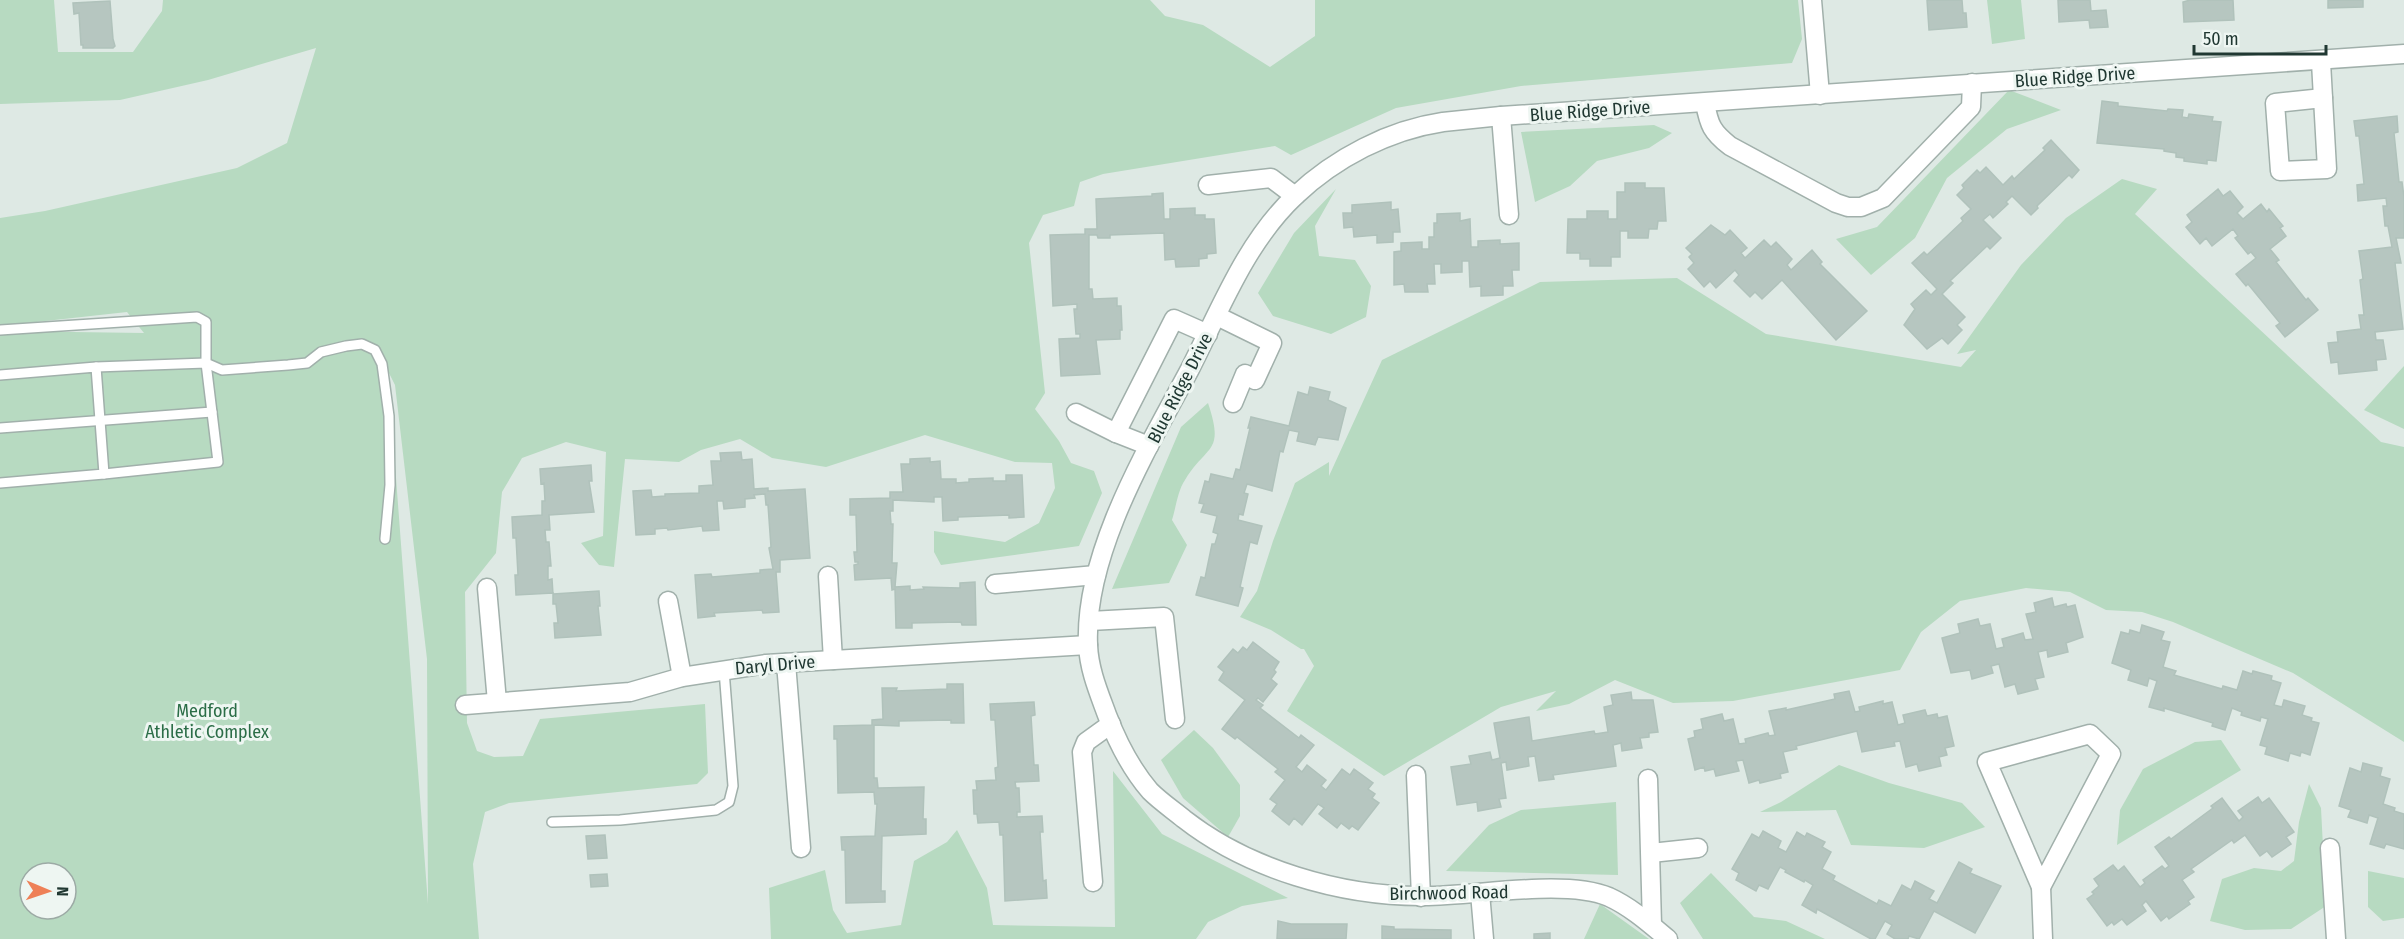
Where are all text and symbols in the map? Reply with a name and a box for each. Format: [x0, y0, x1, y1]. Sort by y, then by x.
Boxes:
scale bar [2194, 18, 2326, 56]
text: 50 m [2203, 28, 2239, 50]
street label: Blue Ridge Drive [2014, 62, 2136, 92]
street label: Blue Ridge Drive [1529, 96, 1651, 126]
street label: Blue Ridge Drive [1143, 329, 1217, 447]
street label: Daryl Drive [734, 651, 816, 679]
park label: Medford Athletic Complex [145, 700, 269, 743]
north arrow [18, 861, 78, 921]
street label: Birchwood Road [1389, 881, 1509, 905]
text: N [53, 886, 72, 897]

